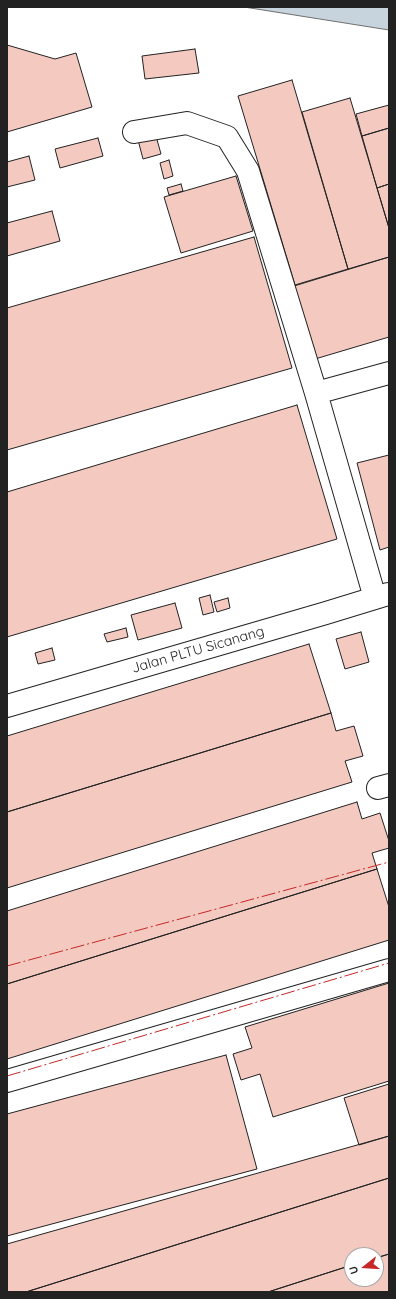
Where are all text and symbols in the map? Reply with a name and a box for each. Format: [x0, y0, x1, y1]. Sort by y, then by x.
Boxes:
street label: Jalan PLTU Sicanang [130, 623, 266, 677]
north arrow [344, 1247, 384, 1287]
text: U [346, 1264, 361, 1276]

